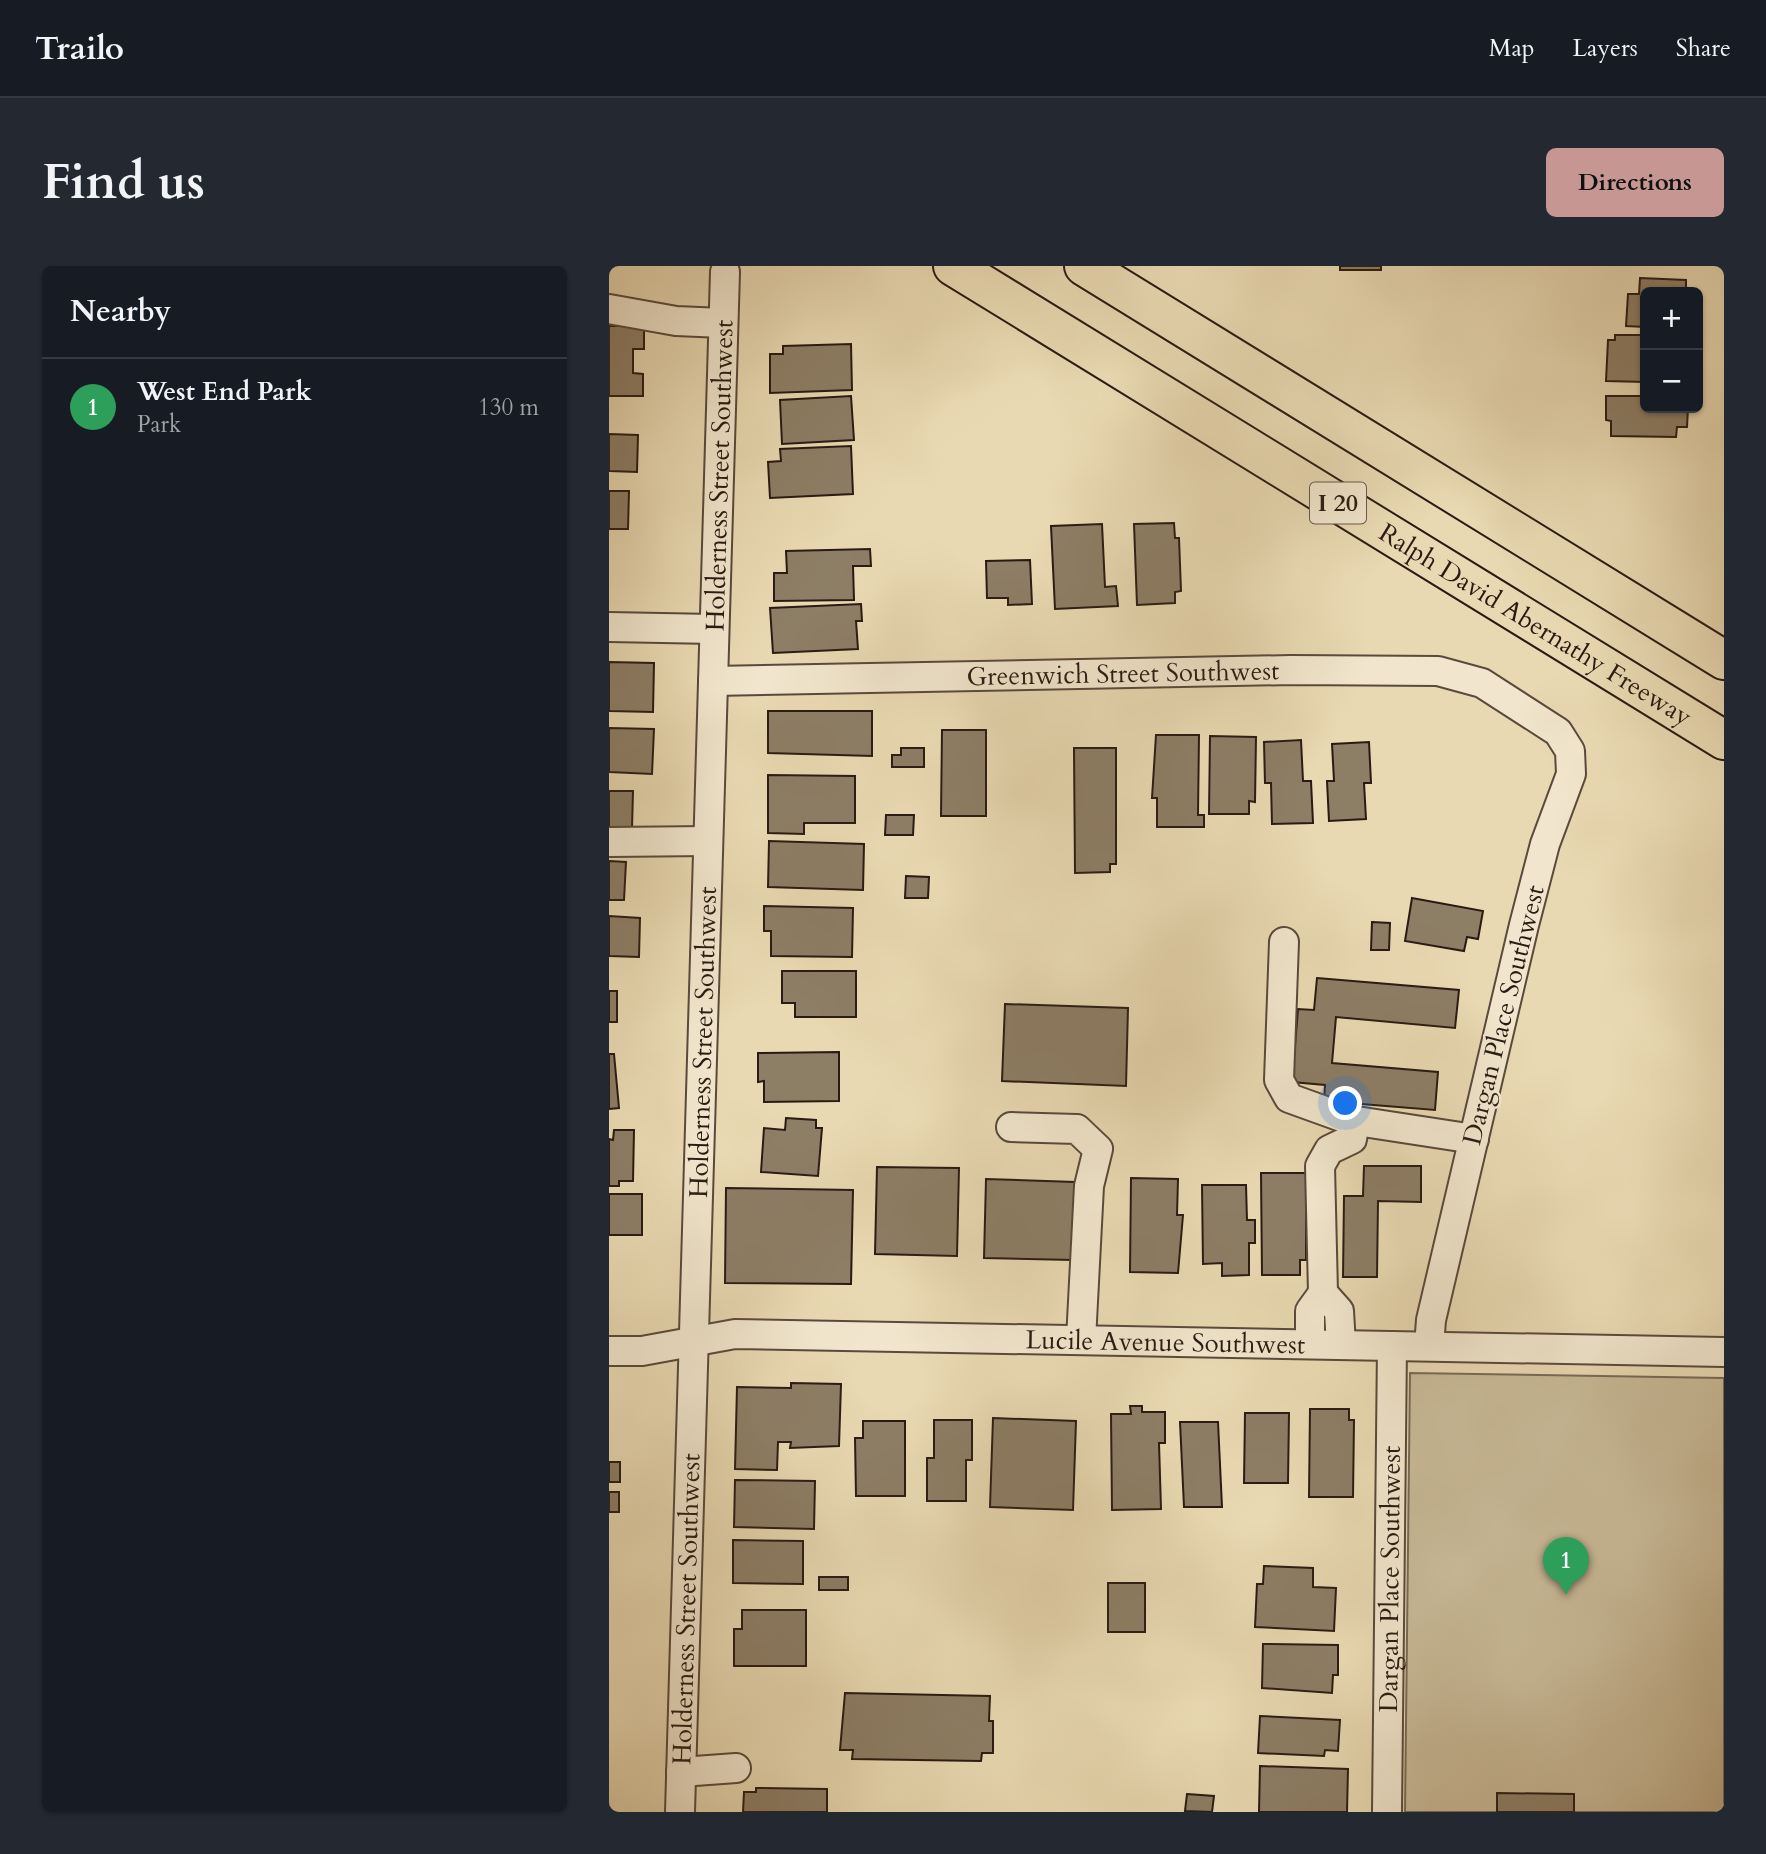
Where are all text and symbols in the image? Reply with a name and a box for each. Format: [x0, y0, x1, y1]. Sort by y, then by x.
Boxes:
text: Trailo [35, 26, 124, 71]
text: Map [1489, 32, 1535, 65]
text: Layers [1573, 32, 1638, 65]
text: Share [1676, 32, 1731, 65]
button: Directions [1546, 148, 1724, 217]
text: Find us [42, 149, 205, 216]
map controls [1640, 287, 1703, 413]
button: + [1640, 287, 1703, 350]
text: Nearby [70, 291, 171, 332]
street label: Holderness Street Southwest [698, 319, 742, 632]
button: − [1640, 350, 1703, 413]
text: West End Park [137, 374, 312, 409]
text: 1 [87, 392, 99, 423]
text: 130 m [478, 392, 539, 423]
text: Park [137, 409, 181, 440]
road number: I 20 [1310, 482, 1366, 524]
street label: Ralph David Abernathy Freeway [1372, 515, 1699, 734]
street label: Greenwich Street Southwest [966, 653, 1280, 694]
street label: Dargan Place Southwest [1454, 882, 1553, 1149]
street label: Holderness Street Southwest [681, 886, 725, 1199]
your location [1328, 1086, 1362, 1120]
street label: Lucile Avenue Southwest [1025, 1322, 1305, 1362]
street label: Dargan Place Southwest [1371, 1445, 1409, 1713]
street label: Holderness Street Southwest [664, 1453, 708, 1765]
pin: 1 [1543, 1537, 1589, 1595]

